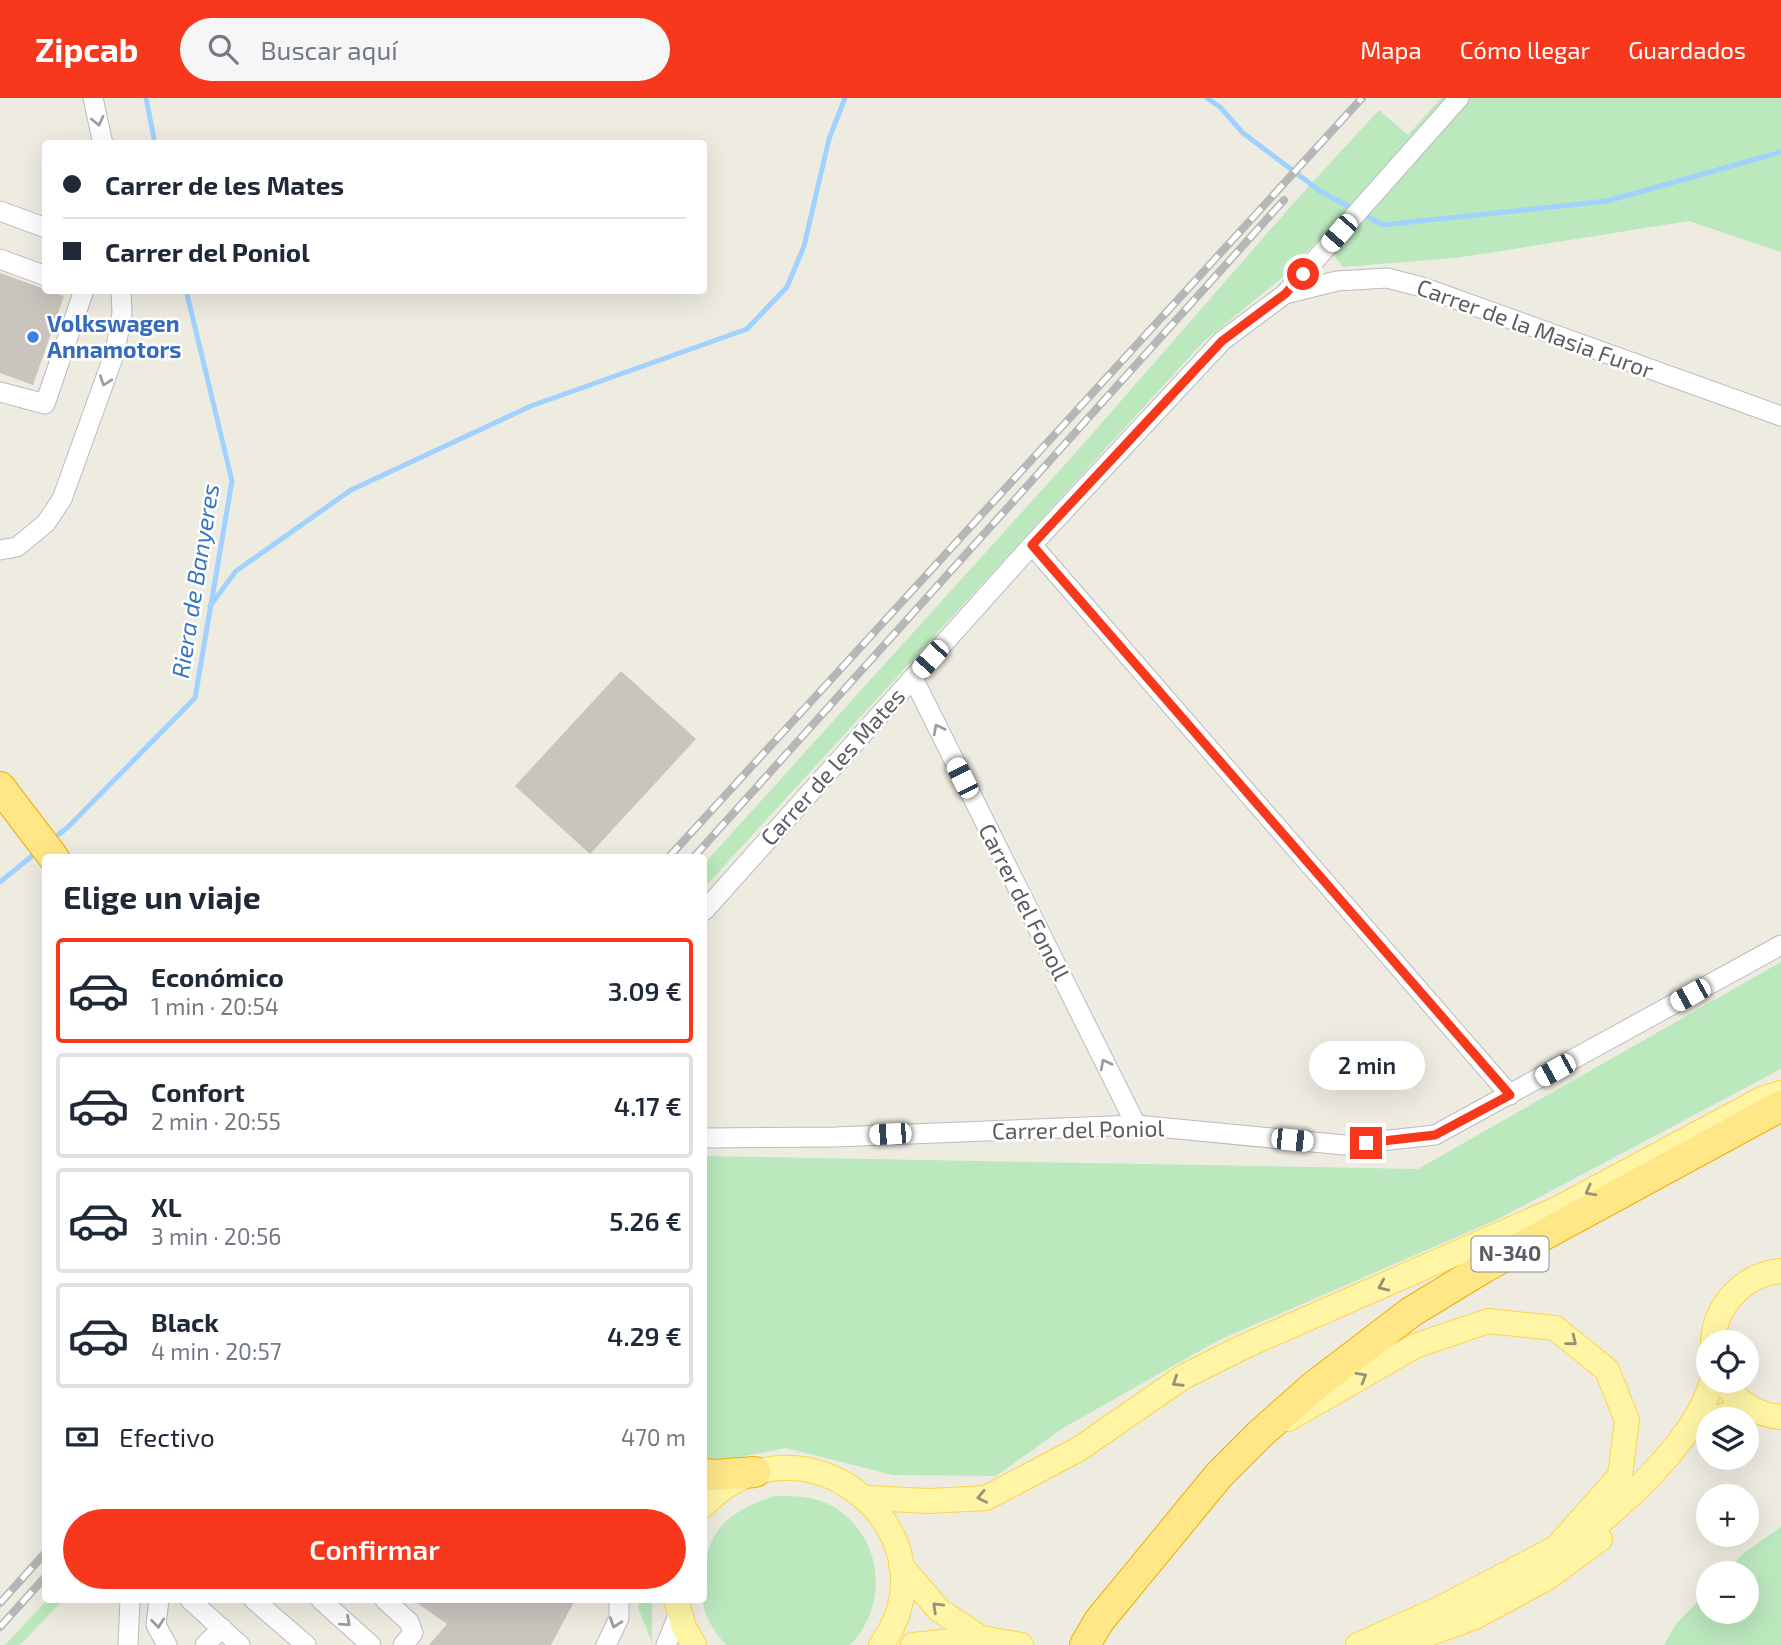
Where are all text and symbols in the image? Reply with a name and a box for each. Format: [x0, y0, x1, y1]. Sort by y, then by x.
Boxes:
search box [180, 18, 670, 81]
text: Zipcab [35, 29, 138, 69]
icon: search [204, 30, 242, 68]
text: Buscar aquí [260, 34, 398, 65]
text: Mapa [1360, 35, 1422, 64]
text: Cómo llegar [1460, 35, 1590, 64]
text: Guardados [1628, 35, 1746, 64]
one-way arrow [89, 115, 104, 127]
text: Carrer de les Mates [105, 169, 344, 200]
car [1318, 210, 1361, 256]
text: Carrer del Poniol [105, 236, 310, 267]
route start [1287, 258, 1319, 290]
street label: Carrer de la Masia Furor [1413, 272, 1657, 384]
place label: Volkswagen Annamotors [47, 309, 182, 363]
marker: Volkswagen Annamotors [25, 329, 41, 345]
one-way arrow [99, 374, 113, 386]
water label: Riera de Banyeres [165, 481, 224, 680]
car [909, 636, 952, 682]
street label: Carrer de les Mates [754, 682, 910, 851]
one-way arrow [932, 724, 946, 736]
car [944, 755, 981, 801]
street label: Carrer del Fonoll [973, 818, 1077, 985]
text: Elige un viaje [63, 877, 261, 915]
icon: car [67, 959, 130, 1022]
text: Económico [151, 961, 284, 992]
text: 3.09 € [608, 975, 682, 1006]
car [1667, 976, 1714, 1014]
text: 1 min · 20:54 [151, 992, 279, 1020]
callout: 2 min [1308, 1042, 1424, 1090]
text: 2 min [1338, 1051, 1396, 1079]
car [1532, 1051, 1579, 1089]
one-way arrow [1100, 1059, 1114, 1071]
icon: car [67, 1074, 130, 1137]
text: Confort [151, 1076, 245, 1107]
text: 4.17 € [614, 1090, 682, 1121]
text: 2 min · 20:55 [151, 1107, 281, 1135]
street label: Carrer del Poniol [992, 1113, 1165, 1145]
car [869, 1122, 912, 1146]
car [1271, 1127, 1314, 1153]
route end [1350, 1127, 1382, 1159]
one-way arrow [1585, 1183, 1597, 1196]
icon: car [67, 1189, 130, 1252]
text: XL [151, 1191, 182, 1222]
text: 5.26 € [609, 1205, 682, 1236]
text: 3 min · 20:56 [151, 1222, 282, 1250]
road number: N-340 [1472, 1236, 1548, 1272]
one-way arrow [1378, 1278, 1390, 1292]
icon: car [67, 1304, 130, 1367]
text: Black [151, 1306, 219, 1337]
text: 4.29 € [607, 1320, 682, 1351]
map controls [1696, 1330, 1759, 1624]
button: locate [1696, 1330, 1759, 1393]
one-way arrow [1564, 1333, 1576, 1346]
text: 4 min · 20:57 [151, 1337, 282, 1365]
one-way arrow [1354, 1372, 1367, 1385]
one-way arrow [1172, 1374, 1185, 1386]
button: layers [1696, 1407, 1759, 1470]
icon: cash [63, 1418, 101, 1456]
text: Efectivo [119, 1421, 215, 1452]
text: 470 m [621, 1423, 686, 1451]
button: + [1696, 1484, 1759, 1547]
one-way arrow [976, 1488, 988, 1503]
button: Confirmar [63, 1509, 686, 1589]
button: − [1696, 1561, 1759, 1624]
one-way arrow [933, 1602, 946, 1615]
one-way arrow [338, 1614, 351, 1627]
one-way arrow [609, 1616, 623, 1628]
one-way arrow [151, 1617, 166, 1629]

